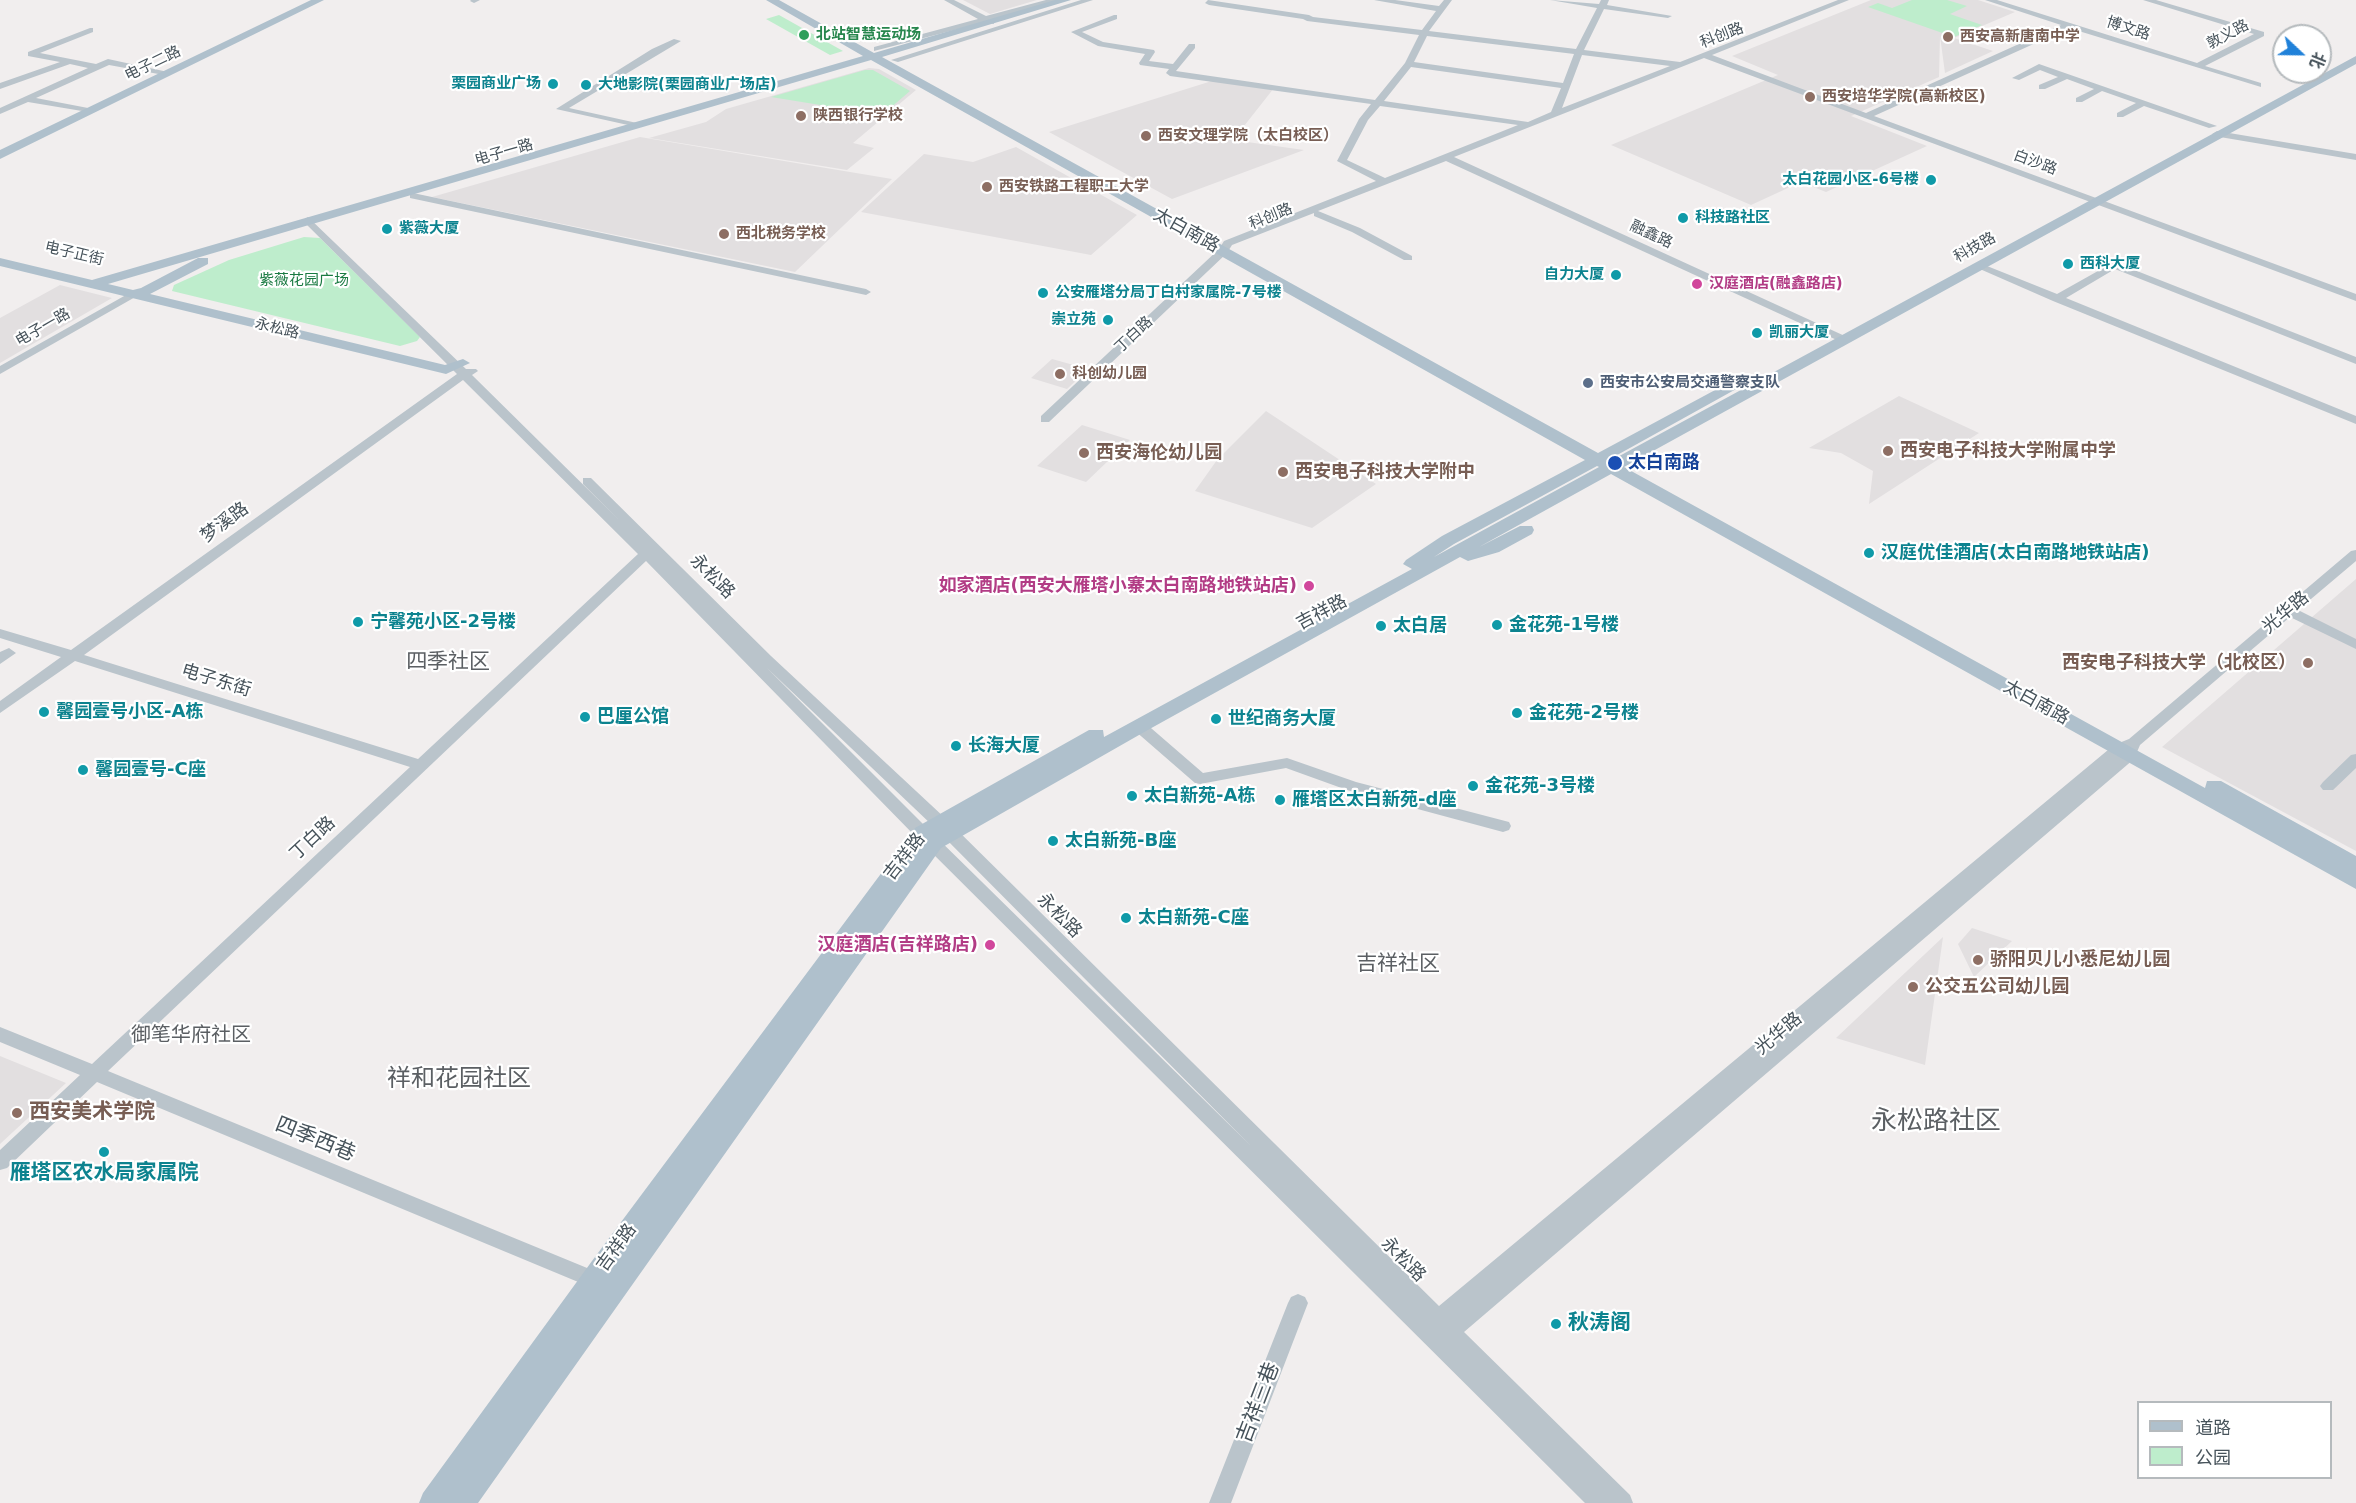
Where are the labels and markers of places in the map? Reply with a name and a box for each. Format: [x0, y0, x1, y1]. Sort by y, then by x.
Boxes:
place label: 北站智慧运动场 [816, 26, 921, 44]
marker: 北站智慧运动场 [797, 28, 811, 42]
place label: 西安高新唐南中学 [1960, 28, 2080, 46]
marker: 西安高新唐南中学 [1941, 30, 1955, 44]
place label: 栗园商业广场 [451, 75, 541, 93]
place label: 大地影院(栗园商业广场店) [598, 76, 777, 94]
marker: 栗园商业广场 [546, 77, 560, 91]
marker: 大地影院(栗园商业广场店) [579, 78, 593, 92]
place label: 西安培华学院(高新校区) [1822, 88, 1986, 106]
marker: 西安培华学院(高新校区) [1803, 90, 1817, 104]
place label: 陕西银行学校 [813, 107, 903, 125]
marker: 陕西银行学校 [794, 109, 808, 123]
place label: 西安文理学院（太白校区） [1158, 127, 1338, 145]
marker: 西安文理学院（太白校区） [1139, 129, 1153, 143]
place label: 太白花园小区-6号楼 [1782, 171, 1919, 189]
marker: 太白花园小区-6号楼 [1924, 173, 1938, 187]
place label: 西安铁路工程职工大学 [999, 178, 1149, 196]
marker: 西安铁路工程职工大学 [980, 180, 994, 194]
place label: 科技路社区 [1695, 209, 1770, 227]
marker: 科技路社区 [1676, 211, 1690, 225]
place label: 紫薇大厦 [399, 220, 459, 238]
marker: 紫薇大厦 [380, 222, 394, 236]
place label: 西北税务学校 [736, 225, 826, 243]
marker: 西北税务学校 [717, 227, 731, 241]
place label: 西科大厦 [2080, 255, 2140, 273]
marker: 西科大厦 [2061, 257, 2075, 271]
place label: 自力大厦 [1544, 266, 1604, 284]
marker: 自力大厦 [1609, 268, 1623, 282]
place label: 汉庭酒店(融鑫路店) [1709, 275, 1843, 293]
marker: 汉庭酒店(融鑫路店) [1690, 277, 1704, 291]
place label: 公安雁塔分局丁白村家属院-7号楼 [1055, 284, 1282, 302]
marker: 公安雁塔分局丁白村家属院-7号楼 [1036, 286, 1050, 300]
place label: 崇立苑 [1051, 311, 1096, 329]
marker: 崇立苑 [1101, 313, 1115, 327]
place label: 凯丽大厦 [1769, 324, 1829, 342]
marker: 凯丽大厦 [1750, 326, 1764, 340]
place label: 科创幼儿园 [1072, 365, 1147, 383]
marker: 科创幼儿园 [1053, 367, 1067, 381]
place label: 西安市公安局交通警察支队 [1600, 374, 1780, 392]
marker: 西安市公安局交通警察支队 [1581, 376, 1595, 390]
place label: 西安电子科技大学附属中学 [1900, 440, 2116, 462]
place label: 西安海伦幼儿园 [1096, 442, 1222, 464]
marker: 西安电子科技大学附属中学 [1881, 444, 1895, 458]
marker: 西安海伦幼儿园 [1077, 446, 1091, 460]
place label: 太白南路 [1628, 452, 1700, 474]
marker: 太白南路 [1606, 454, 1624, 472]
place label: 西安电子科技大学附中 [1295, 461, 1475, 483]
marker: 西安电子科技大学附中 [1276, 465, 1290, 479]
place label: 汉庭优佳酒店(太白南路地铁站店) [1881, 542, 2149, 564]
marker: 汉庭优佳酒店(太白南路地铁站店) [1862, 546, 1876, 560]
place label: 如家酒店(西安大雁塔小寨太白南路地铁站店) [939, 575, 1297, 597]
marker: 如家酒店(西安大雁塔小寨太白南路地铁站店) [1302, 579, 1316, 593]
place label: 宁馨苑小区-2号楼 [370, 611, 516, 633]
place label: 金花苑-1号楼 [1509, 614, 1619, 636]
marker: 宁馨苑小区-2号楼 [351, 615, 365, 629]
place label: 太白居 [1393, 615, 1447, 637]
marker: 金花苑-1号楼 [1490, 618, 1504, 632]
marker: 太白居 [1374, 619, 1388, 633]
place label: 西安电子科技大学（北校区） [2062, 652, 2296, 674]
marker: 西安电子科技大学（北校区） [2301, 656, 2315, 670]
place label: 馨园壹号小区-A栋 [56, 701, 203, 723]
place label: 金花苑-2号楼 [1529, 702, 1639, 724]
marker: 馨园壹号小区-A栋 [37, 705, 51, 719]
place label: 巴厘公馆 [597, 706, 669, 728]
marker: 金花苑-2号楼 [1510, 706, 1524, 720]
place label: 世纪商务大厦 [1228, 708, 1336, 730]
marker: 巴厘公馆 [578, 710, 592, 724]
marker: 世纪商务大厦 [1209, 712, 1223, 726]
place label: 长海大厦 [968, 735, 1040, 757]
marker: 长海大厦 [949, 739, 963, 753]
place label: 馨园壹号-C座 [95, 759, 206, 781]
marker: 馨园壹号-C座 [76, 763, 90, 777]
place label: 金花苑-3号楼 [1485, 775, 1595, 797]
marker: 金花苑-3号楼 [1466, 779, 1480, 793]
place label: 太白新苑-A栋 [1144, 785, 1255, 807]
marker: 太白新苑-A栋 [1125, 789, 1139, 803]
place label: 雁塔区太白新苑-d座 [1292, 789, 1456, 811]
marker: 雁塔区太白新苑-d座 [1273, 793, 1287, 807]
place label: 太白新苑-B座 [1065, 830, 1176, 852]
marker: 太白新苑-B座 [1046, 834, 1060, 848]
place label: 太白新苑-C座 [1138, 907, 1249, 929]
marker: 太白新苑-C座 [1119, 911, 1133, 925]
place label: 汉庭酒店(吉祥路店) [818, 934, 978, 956]
marker: 汉庭酒店(吉祥路店) [983, 938, 997, 952]
place label: 骄阳贝儿小悉尼幼儿园 [1990, 949, 2170, 971]
marker: 骄阳贝儿小悉尼幼儿园 [1971, 953, 1985, 967]
place label: 公交五公司幼儿园 [1925, 976, 2069, 998]
marker: 公交五公司幼儿园 [1906, 980, 1920, 994]
place label: 西安美术学院 [29, 1100, 155, 1126]
marker: 西安美术学院 [10, 1106, 24, 1120]
marker: 雁塔区农水局家属院 [97, 1145, 111, 1159]
place label: 雁塔区农水局家属院 [10, 1161, 198, 1187]
place label: 秋涛阁 [1568, 1311, 1631, 1337]
marker: 秋涛阁 [1549, 1317, 1563, 1331]

